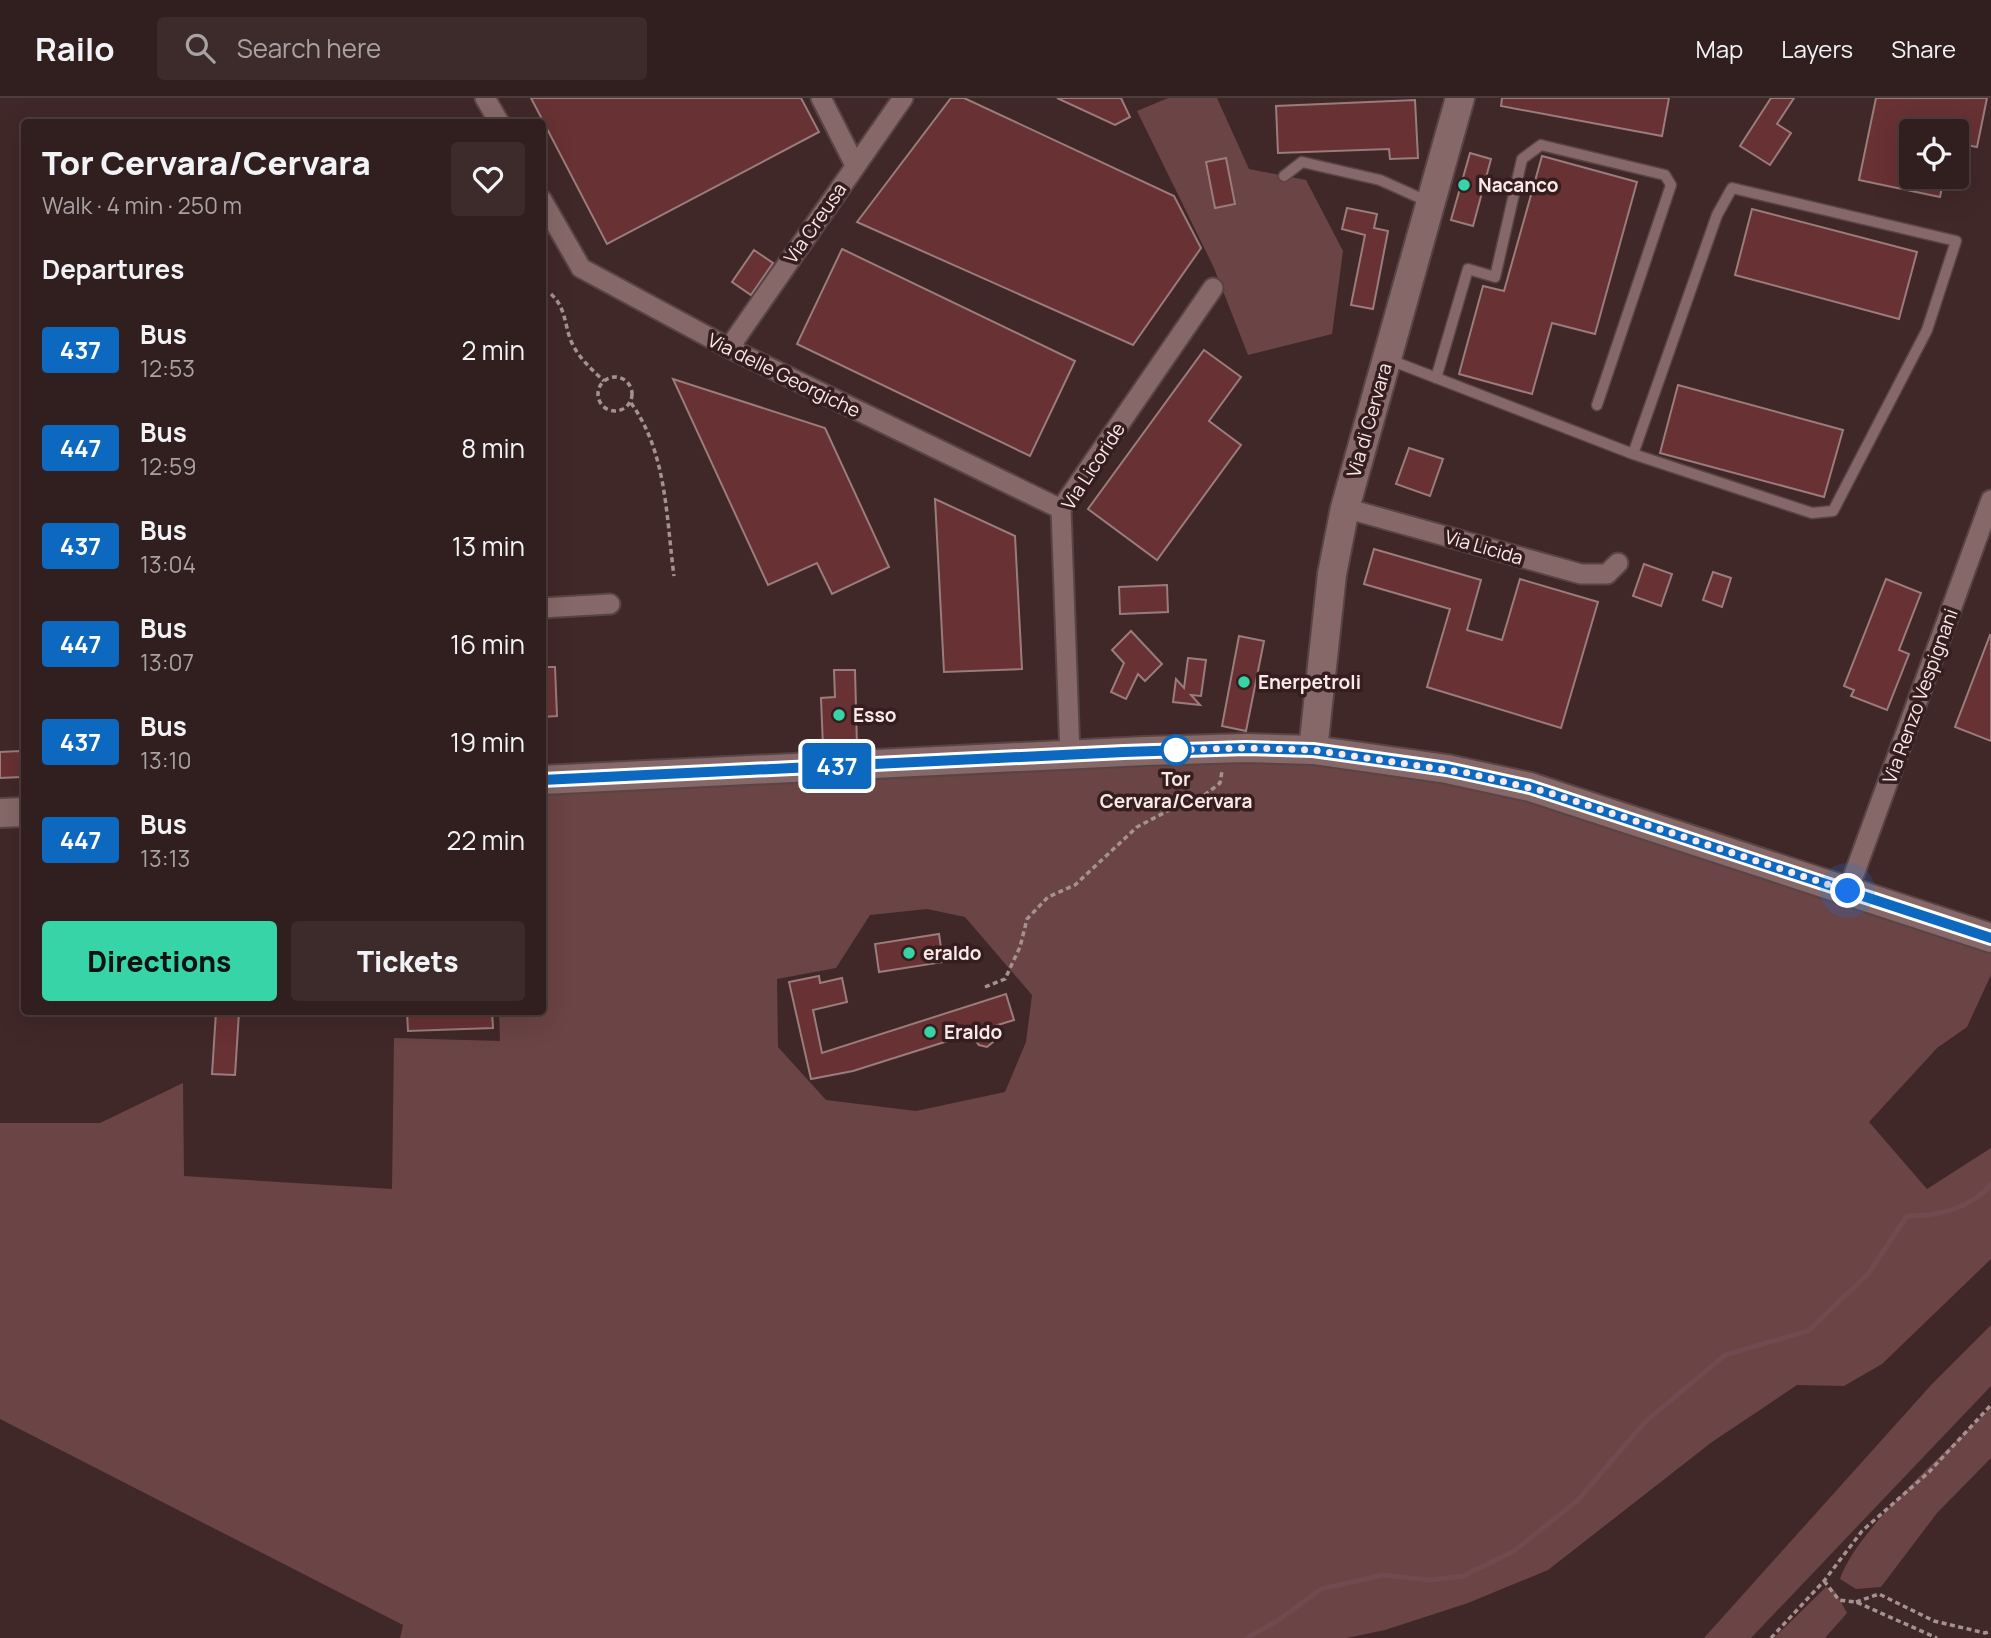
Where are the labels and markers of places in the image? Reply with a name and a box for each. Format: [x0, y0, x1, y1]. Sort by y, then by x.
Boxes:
place label: Nacanco [1478, 172, 1558, 198]
marker: Nacanco [1456, 177, 1472, 193]
place label: Enerpetroli [1258, 669, 1361, 695]
marker: Enerpetroli [1236, 674, 1252, 690]
place label: Esso [853, 702, 896, 728]
marker: Esso [831, 707, 847, 723]
marker: Tor Cervara/Cervara [1161, 735, 1191, 765]
place label: Tor Cervara/Cervara [1100, 766, 1252, 814]
place label: eraldo [923, 940, 982, 966]
marker: eraldo [901, 945, 917, 961]
place label: Eraldo [944, 1019, 1002, 1045]
marker: Eraldo [922, 1024, 938, 1040]

